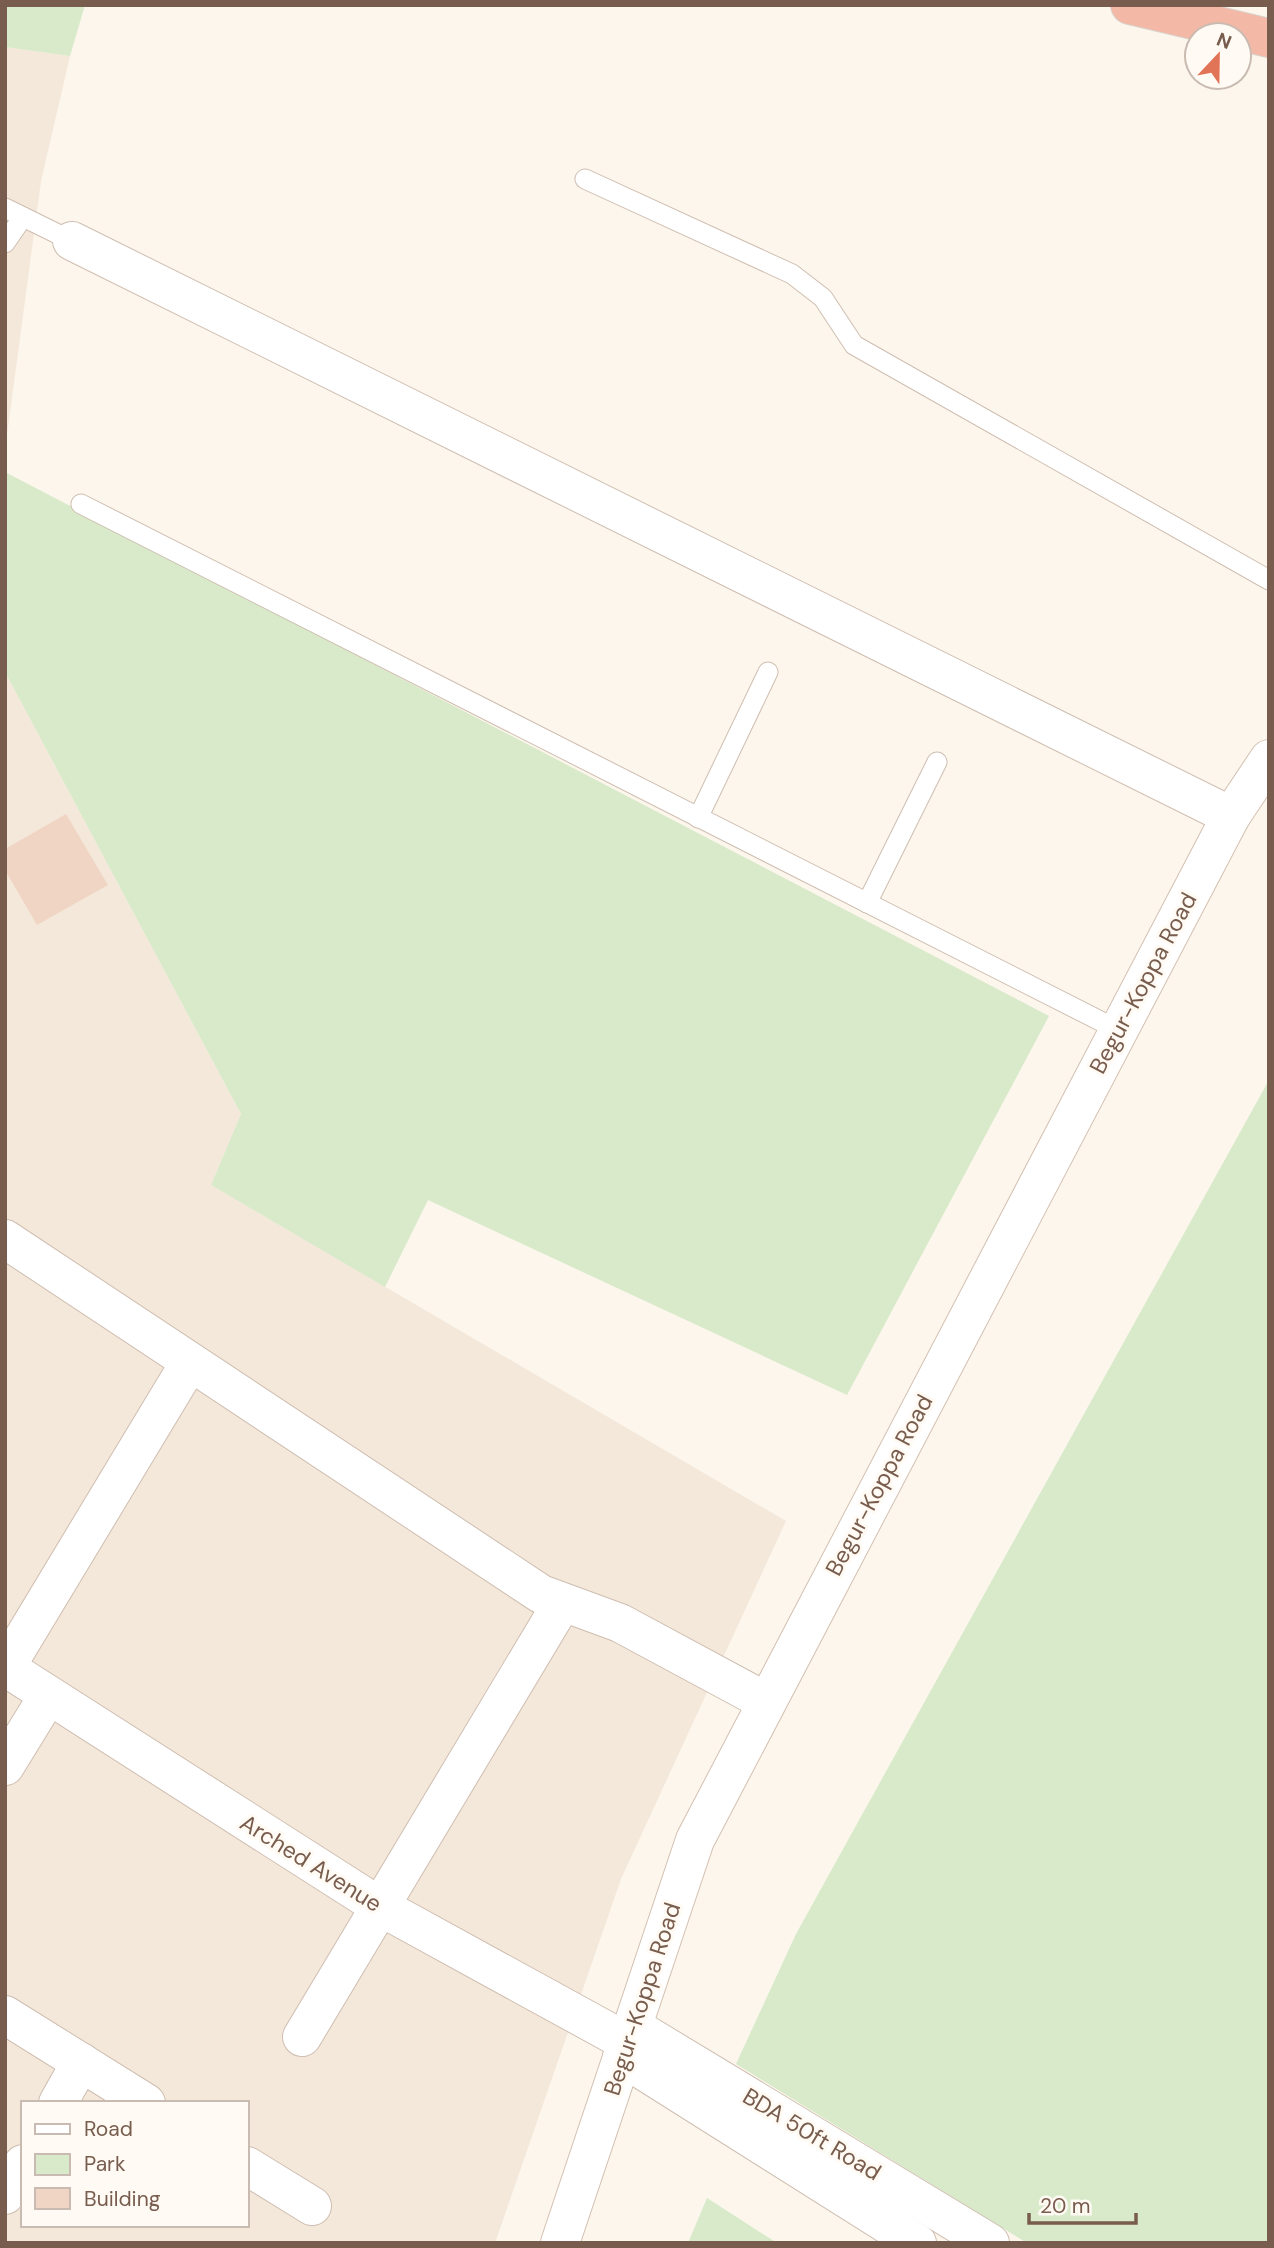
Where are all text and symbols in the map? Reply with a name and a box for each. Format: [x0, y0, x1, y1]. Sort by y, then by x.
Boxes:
north arrow [1183, 21, 1253, 91]
text: N [1213, 27, 1235, 55]
street label: Begur-Koppa Road [1083, 887, 1203, 1079]
street label: Begur-Koppa Road [819, 1389, 939, 1581]
street label: Arched Avenue [235, 1807, 387, 1919]
street label: Begur-Koppa Road [597, 1899, 687, 2099]
street label: BDA 50ft Road [737, 2081, 887, 2187]
legend [21, 2101, 248, 2227]
text: Road [84, 2115, 133, 2143]
text: Park [84, 2150, 126, 2178]
scale bar [1029, 2182, 1136, 2226]
text: Building [84, 2185, 161, 2213]
text: 20 m [1040, 2192, 1091, 2220]

